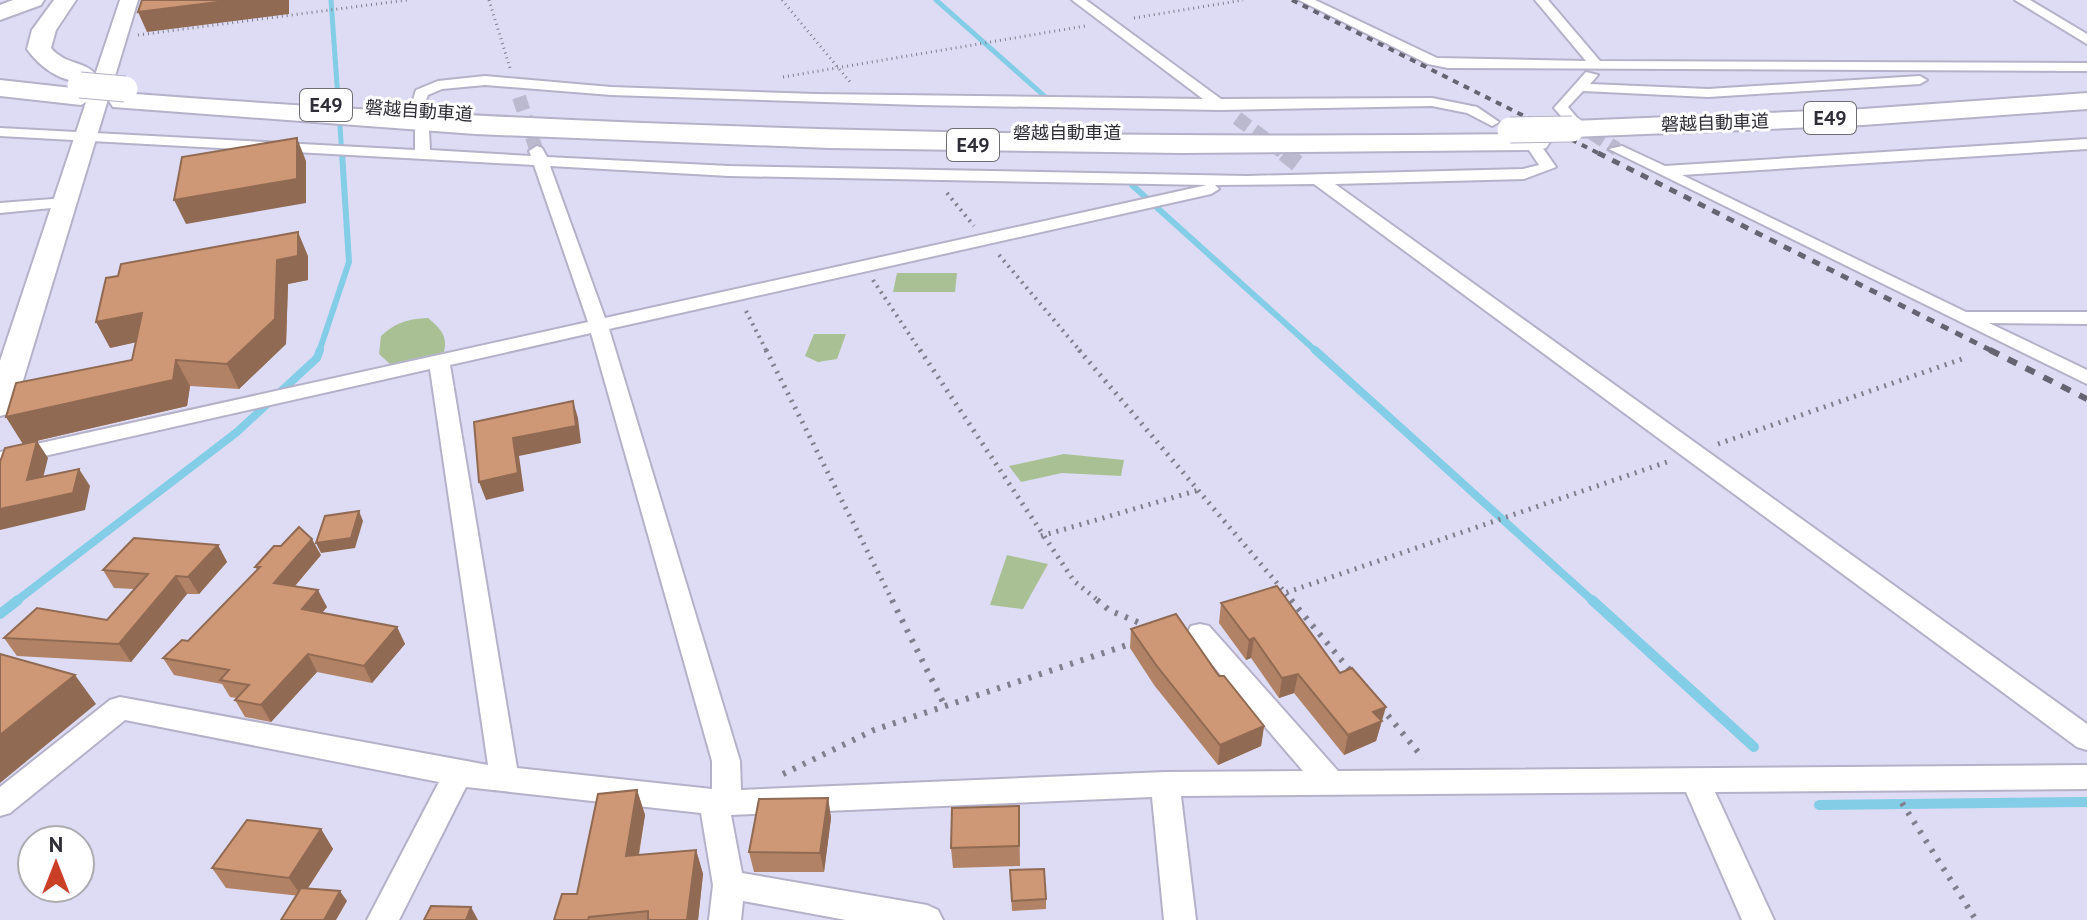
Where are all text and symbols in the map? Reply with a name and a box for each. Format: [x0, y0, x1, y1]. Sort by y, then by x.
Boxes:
road number: E49 [300, 89, 352, 121]
street label: 磐越自動車道 [364, 95, 474, 126]
road number: E49 [1804, 102, 1856, 134]
street label: 磐越自動車道 [1661, 109, 1769, 136]
street label: 磐越自動車道 [1013, 121, 1121, 144]
road number: E49 [947, 129, 999, 161]
north arrow [16, 824, 96, 904]
text: N [49, 830, 63, 858]

